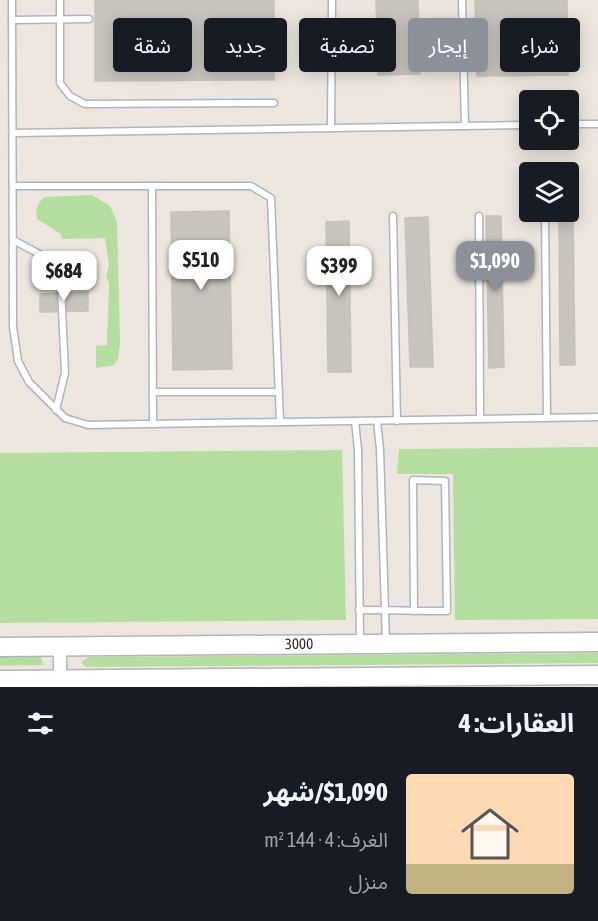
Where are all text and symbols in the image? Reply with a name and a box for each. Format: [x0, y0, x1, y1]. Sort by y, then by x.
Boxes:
chip: شقة [113, 18, 192, 72]
chip: جديد [204, 18, 287, 72]
chip: تصفية [299, 18, 396, 72]
chip: إيجار [408, 18, 488, 72]
chip: شراء [500, 18, 580, 72]
map controls [519, 90, 579, 222]
button: locate [519, 90, 579, 150]
button: layers [519, 162, 579, 222]
pin: $510 [165, 240, 237, 291]
pin: $1,090 [446, 241, 544, 292]
pin: $399 [303, 246, 375, 297]
text: $510 [183, 248, 219, 271]
text: $1,090 [470, 249, 520, 272]
pin: $684 [28, 251, 100, 302]
text: $399 [321, 254, 357, 277]
text: $684 [46, 259, 82, 282]
street label: 3000 [285, 635, 313, 652]
icon: filters [24, 707, 57, 740]
text: العقارات: 4 [459, 708, 574, 738]
text: $1,090/شهر [264, 777, 388, 807]
icon: home [454, 798, 526, 870]
text: الغرف: 4 · 144 m² [264, 828, 388, 851]
text: منزل [349, 870, 388, 893]

